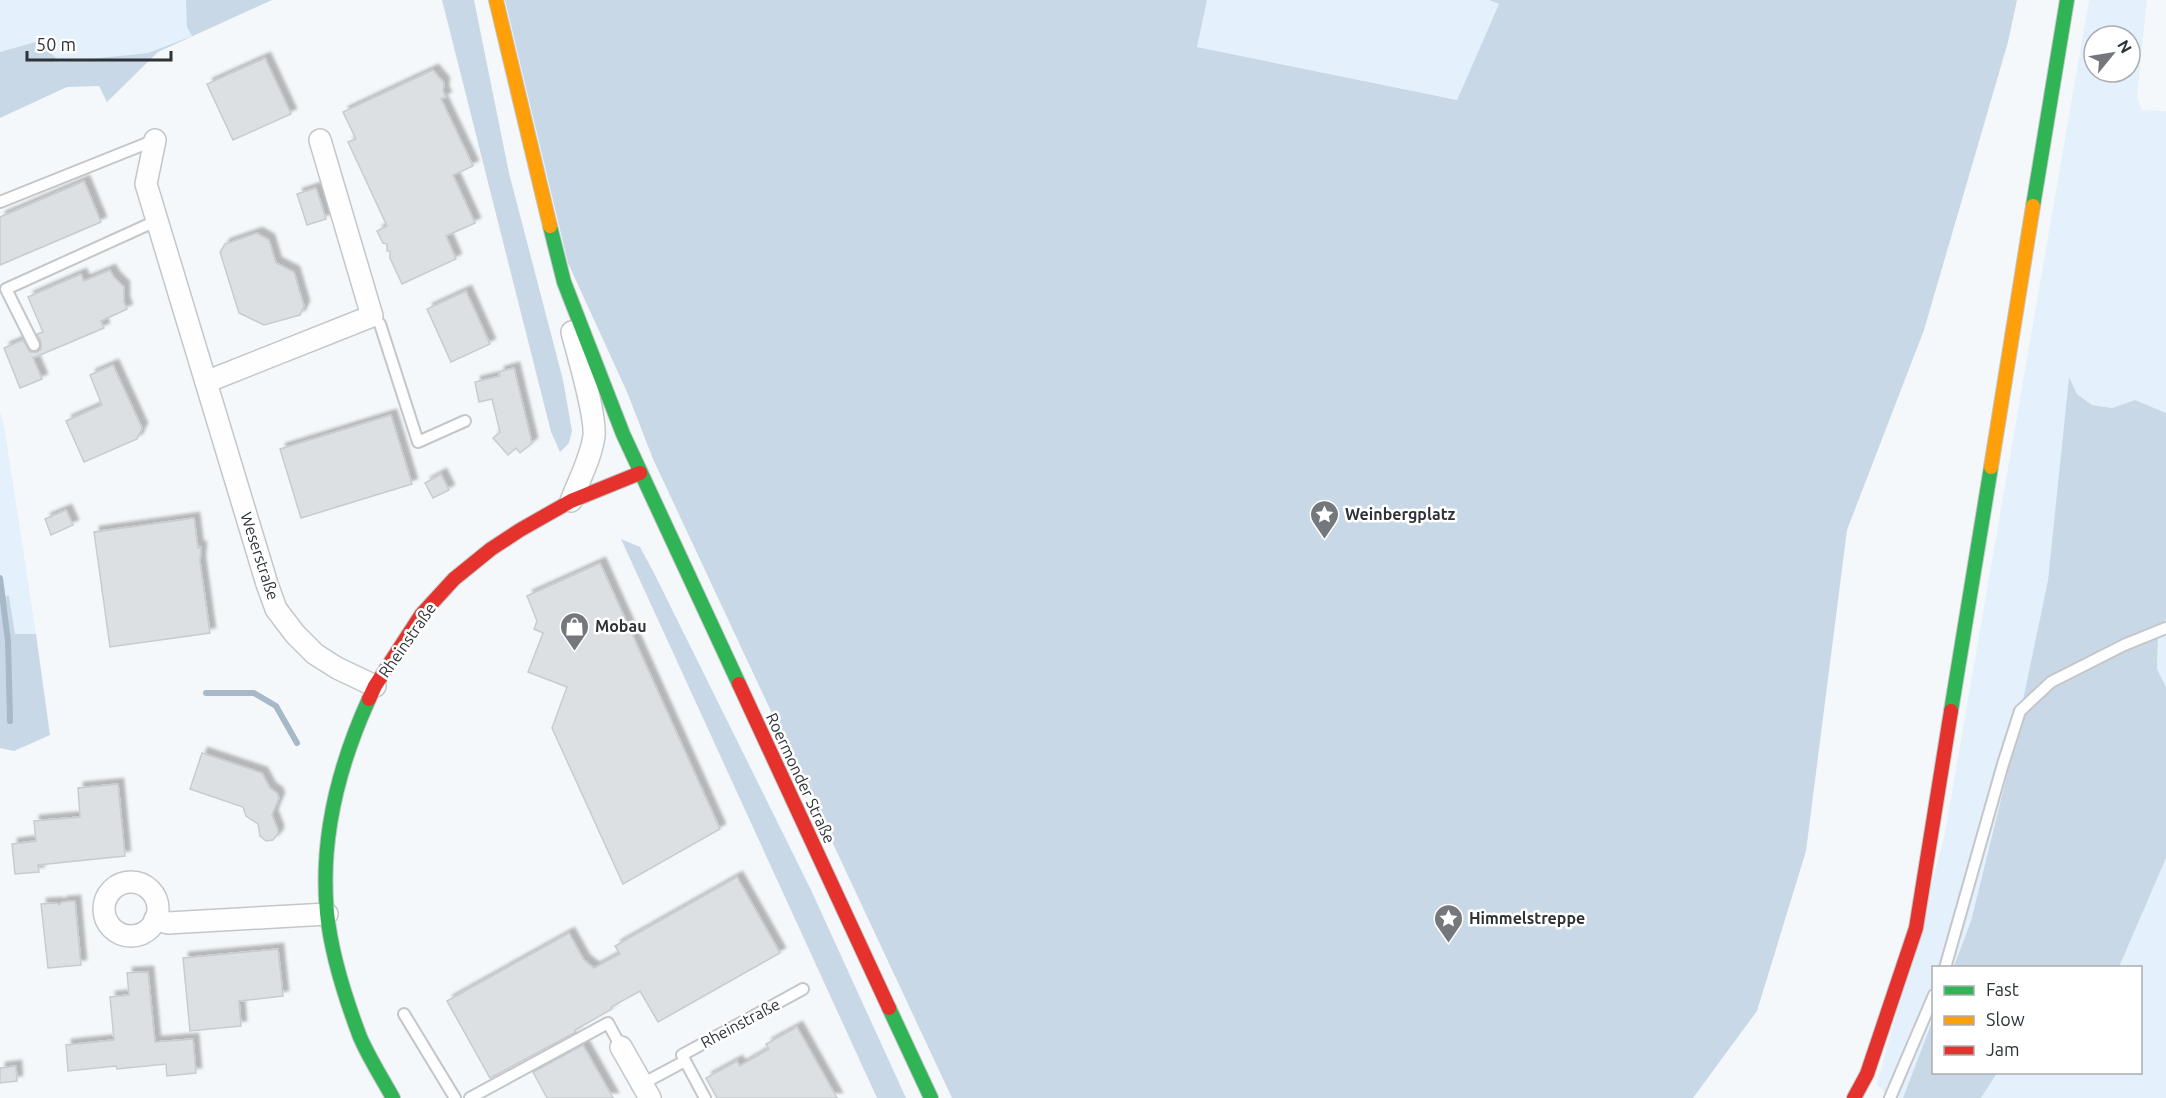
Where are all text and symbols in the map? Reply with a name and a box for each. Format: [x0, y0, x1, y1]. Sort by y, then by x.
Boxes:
scale bar [27, 24, 171, 62]
north arrow [2082, 24, 2142, 84]
text: 50 m [36, 34, 76, 54]
text: N [2114, 37, 2136, 56]
place icon: Weinbergplatz [1308, 498, 1340, 540]
place label: Weinbergplatz [1345, 505, 1456, 523]
street label: Weserstraße [237, 510, 283, 602]
street label: Rheinstraße [375, 599, 439, 681]
shop icon: Mobau [558, 610, 590, 652]
place label: Mobau [595, 617, 647, 635]
street label: Roermonder Straße [763, 710, 839, 846]
place icon: Himmelstreppe [1432, 902, 1464, 944]
place label: Himmelstreppe [1469, 909, 1585, 927]
legend [1932, 966, 2142, 1074]
text: Fast [1986, 979, 2019, 999]
street label: Rheinstraße [697, 995, 783, 1051]
text: Slow [1986, 1009, 2025, 1029]
text: Jam [1986, 1039, 2020, 1059]

